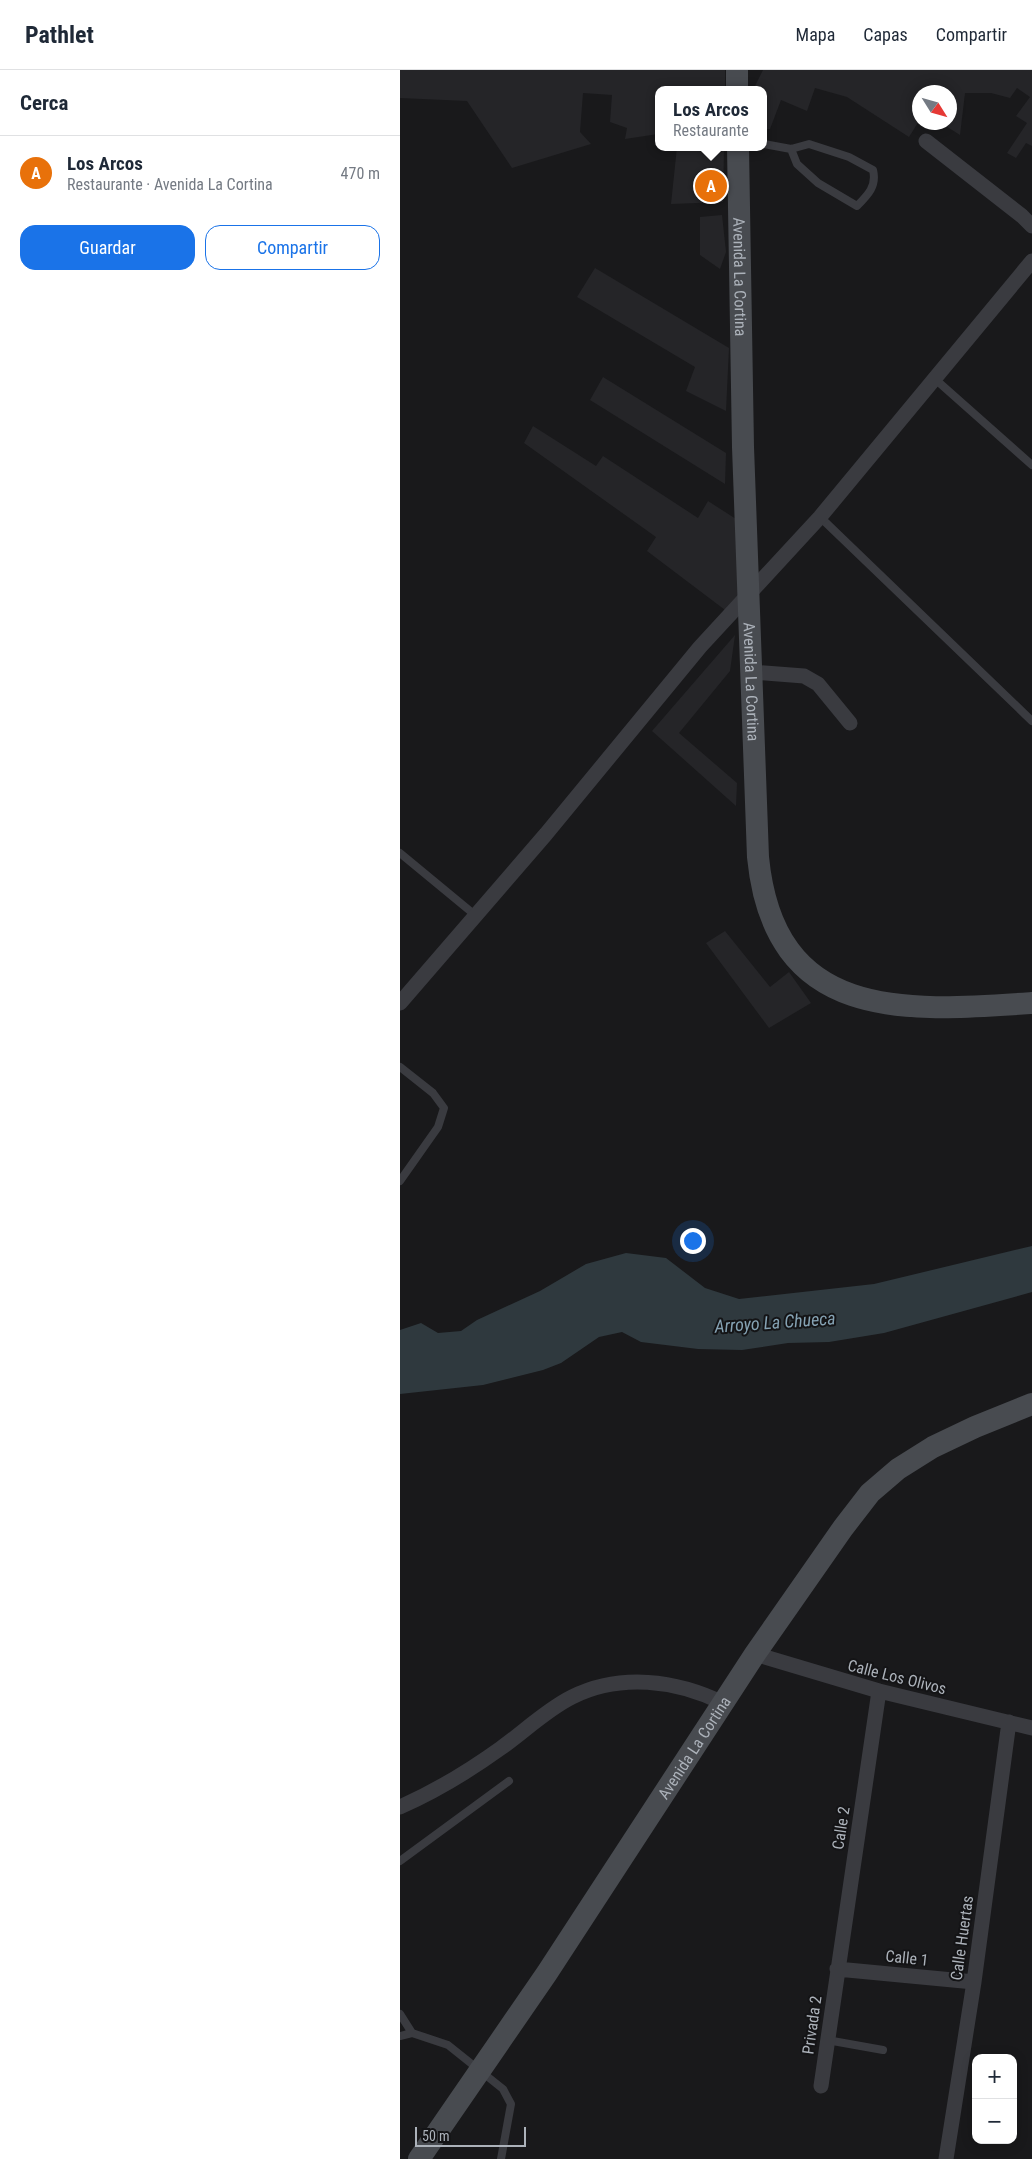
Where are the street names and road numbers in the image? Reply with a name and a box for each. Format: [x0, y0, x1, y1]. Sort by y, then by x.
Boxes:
street label: Avenida La Cortina [730, 217, 751, 337]
street label: Avenida La Cortina [740, 622, 763, 742]
street label: Calle Los Olivos [846, 1656, 948, 1698]
street label: Avenida La Cortina [654, 1692, 734, 1803]
street label: Calle 2 [828, 1805, 854, 1851]
street label: Calle Huertas [947, 1894, 977, 1982]
street label: Calle 1 [885, 1946, 929, 1970]
street label: Privada 2 [798, 1994, 826, 2056]

